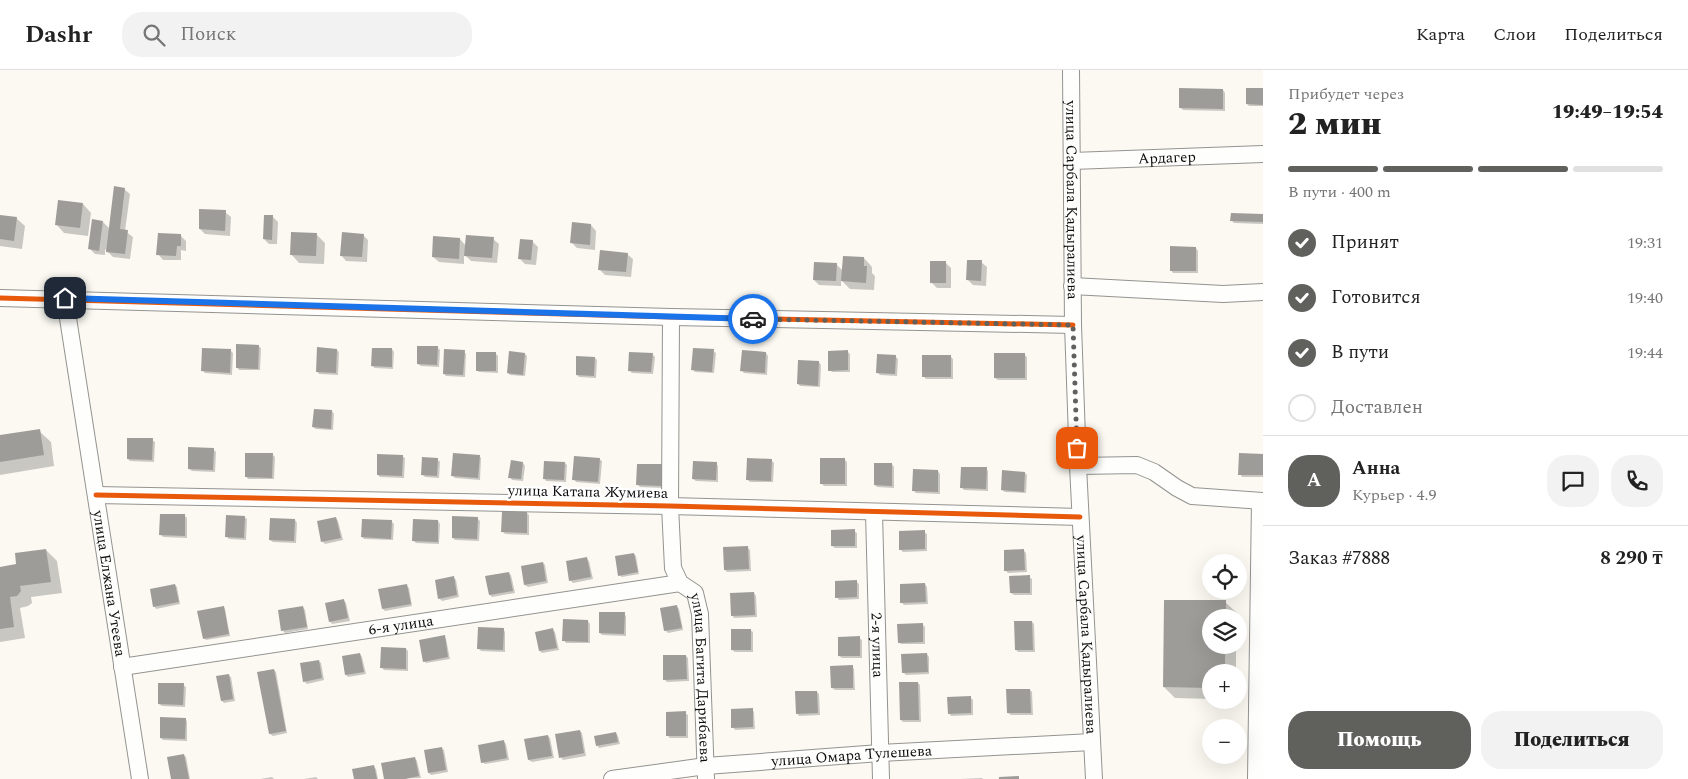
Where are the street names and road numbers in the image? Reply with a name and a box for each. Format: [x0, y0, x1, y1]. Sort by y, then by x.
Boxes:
street label: улица Сарбала Қадыралиева [1060, 99, 1084, 300]
street label: Ардагер [1138, 145, 1196, 170]
street label: улица Катапа Жумиева [507, 479, 669, 505]
street label: улица Елжана Утеева [87, 508, 132, 659]
street label: улица Сарбала Қадыралиева [1070, 534, 1103, 735]
street label: улица Багита Дарибаева [684, 590, 717, 764]
street label: 6-я улица [367, 609, 436, 641]
street label: 2-я улица [865, 612, 890, 679]
street label: улица Омара Тулешева [769, 739, 933, 773]

